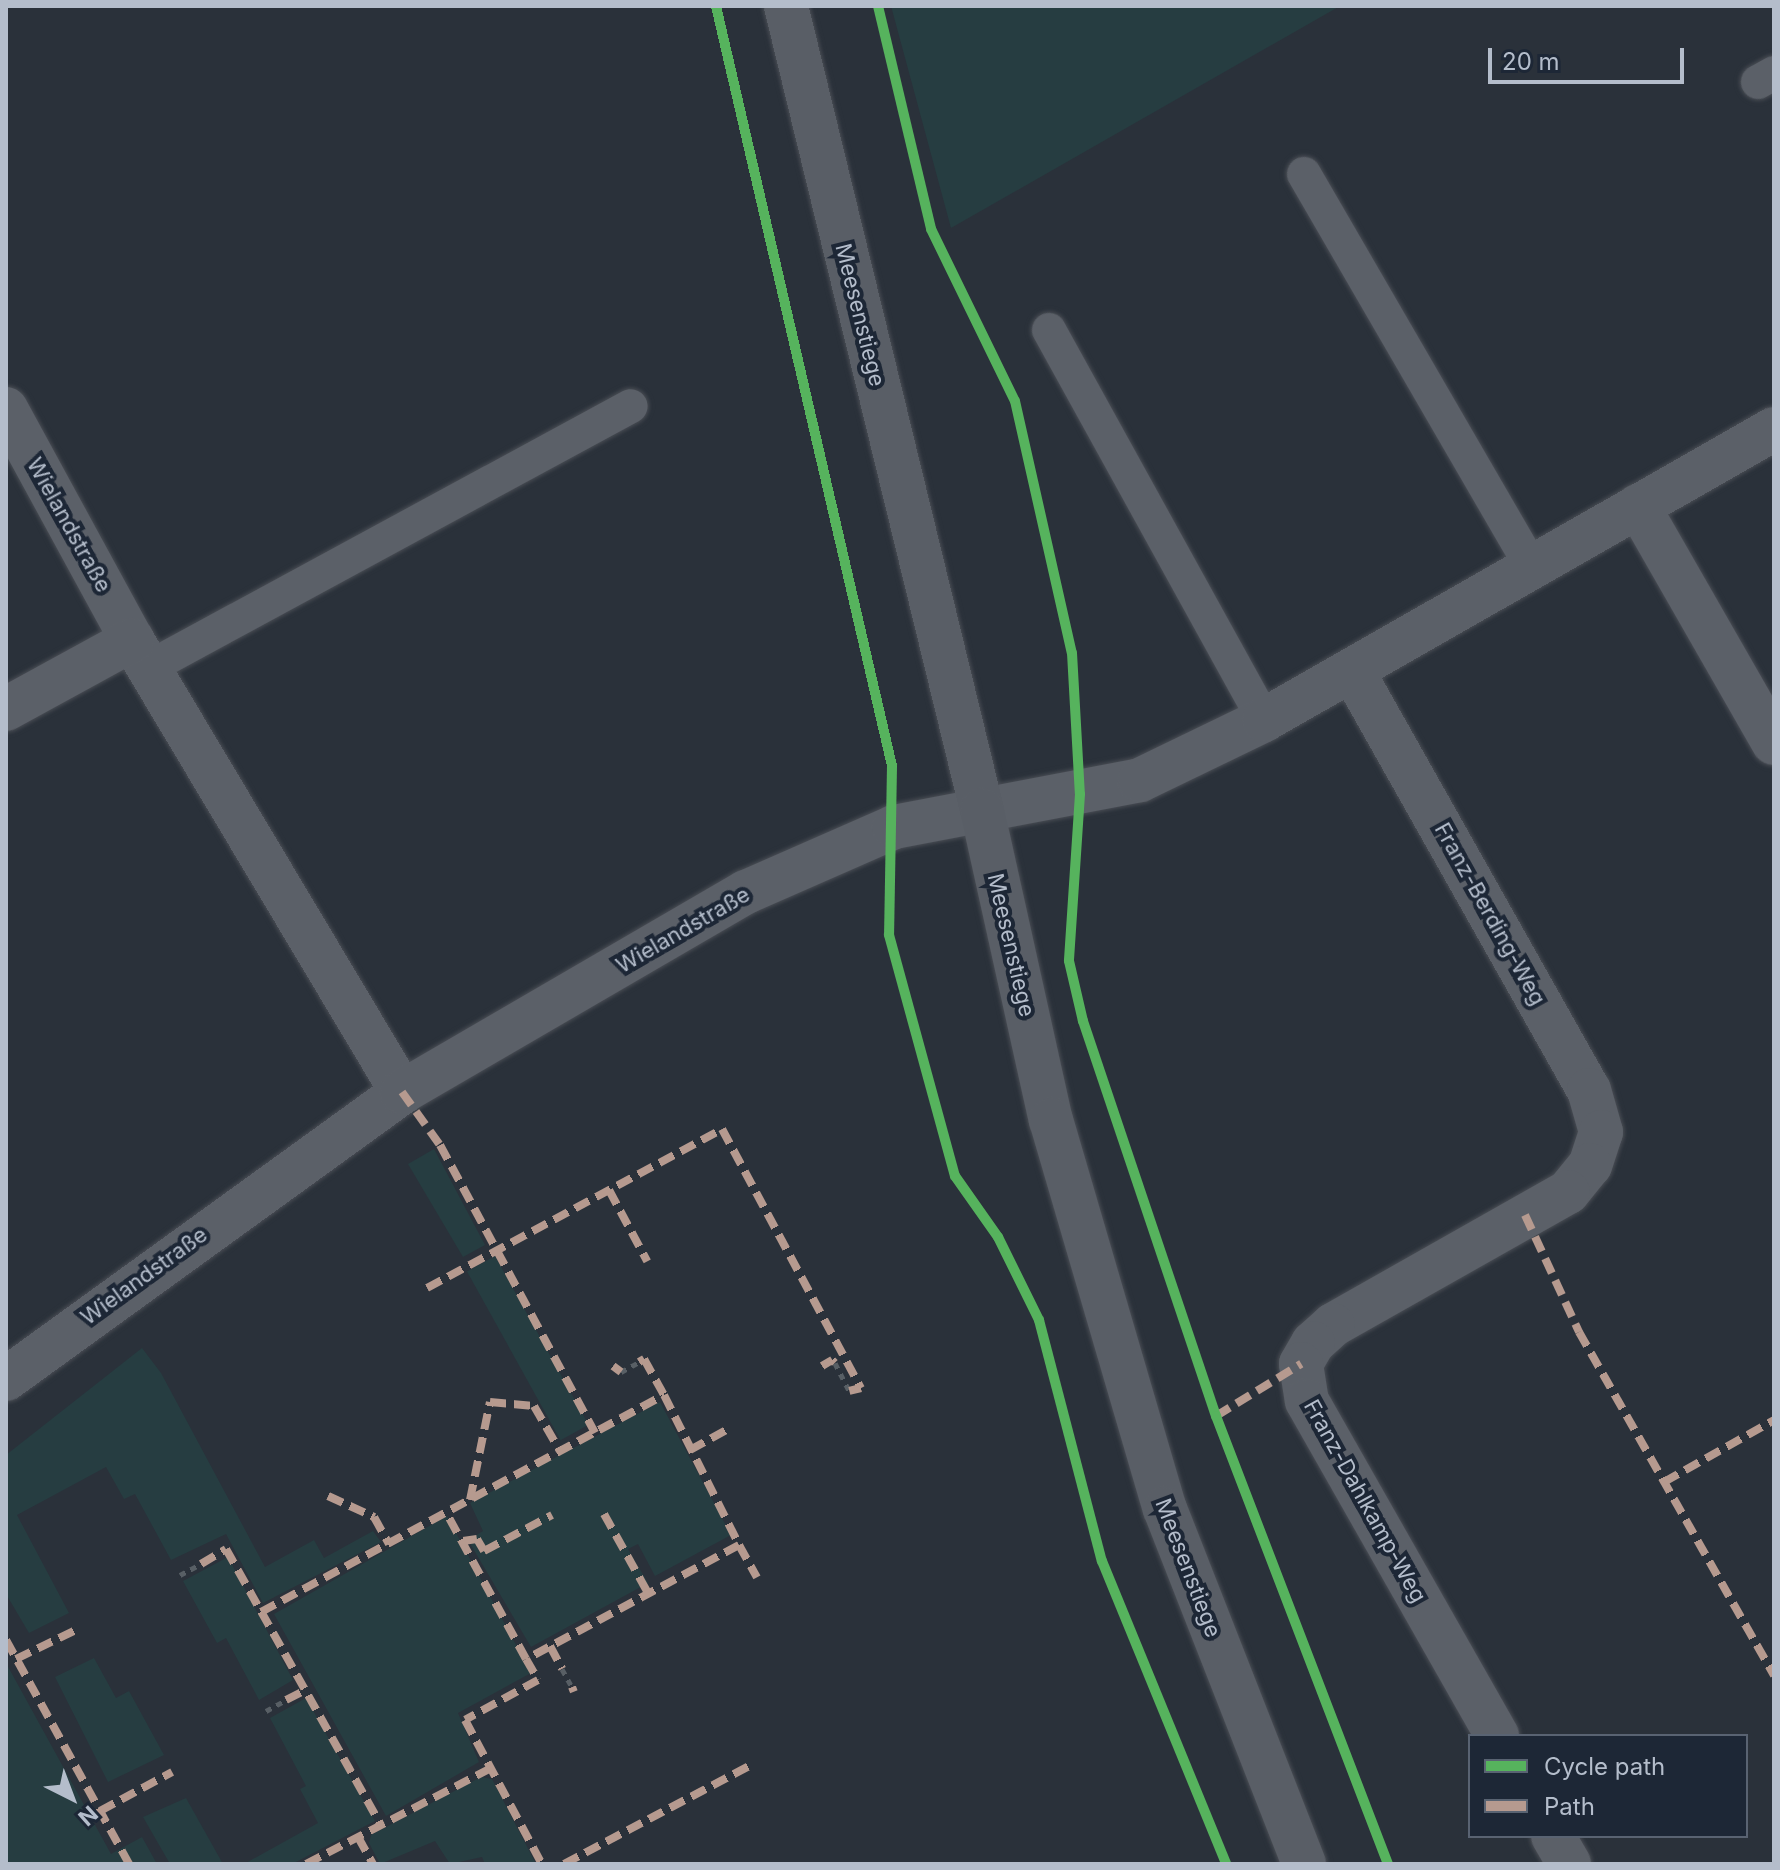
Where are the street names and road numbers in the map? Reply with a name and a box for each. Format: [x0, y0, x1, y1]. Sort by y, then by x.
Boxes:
street label: Meesenstiege [830, 241, 890, 389]
street label: Wielandstraße [21, 453, 117, 597]
street label: Franz-Berding-Weg [1429, 818, 1551, 1010]
street label: Meesenstiege [982, 871, 1040, 1019]
street label: Wielandstraße [612, 881, 754, 979]
street label: Wielandstraße [76, 1221, 212, 1331]
street label: Franz-Dahlkamp-Weg [1298, 1395, 1432, 1607]
street label: Meesenstiege [1149, 1495, 1227, 1641]

